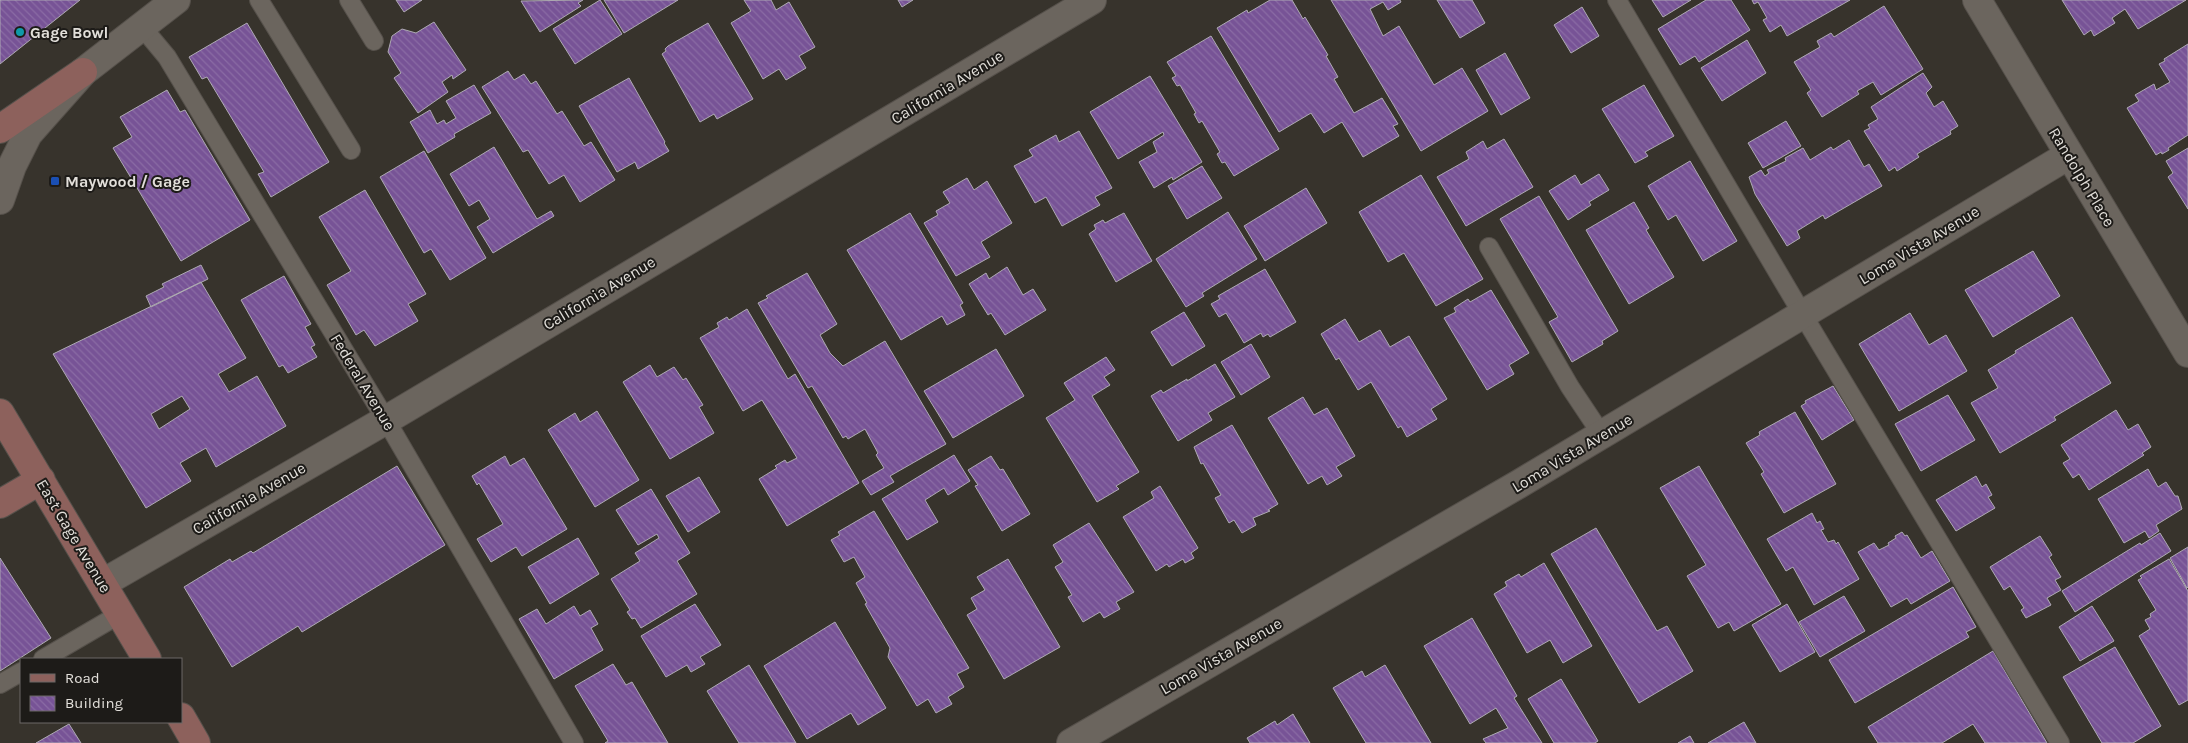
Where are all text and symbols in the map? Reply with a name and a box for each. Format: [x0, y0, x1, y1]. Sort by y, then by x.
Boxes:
place label: Gage Bowl [30, 23, 108, 42]
marker: Gage Bowl [14, 26, 26, 38]
street label: California Avenue [887, 46, 1007, 128]
street label: Randolph Place [2045, 124, 2119, 230]
place label: Maywood / Gage [65, 172, 190, 191]
marker: Maywood / Gage [49, 175, 61, 187]
street label: Loma Vista Avenue [1855, 202, 1983, 288]
street label: California Avenue [539, 252, 659, 334]
street label: Federal Avenue [327, 330, 399, 434]
street label: Loma Vista Avenue [1508, 410, 1636, 496]
street label: California Avenue [189, 458, 309, 538]
street label: East Gage Avenue [33, 476, 115, 596]
street label: Loma Vista Avenue [1157, 613, 1285, 699]
legend [20, 658, 182, 723]
text: Road [65, 669, 100, 687]
text: Building [65, 694, 123, 712]

